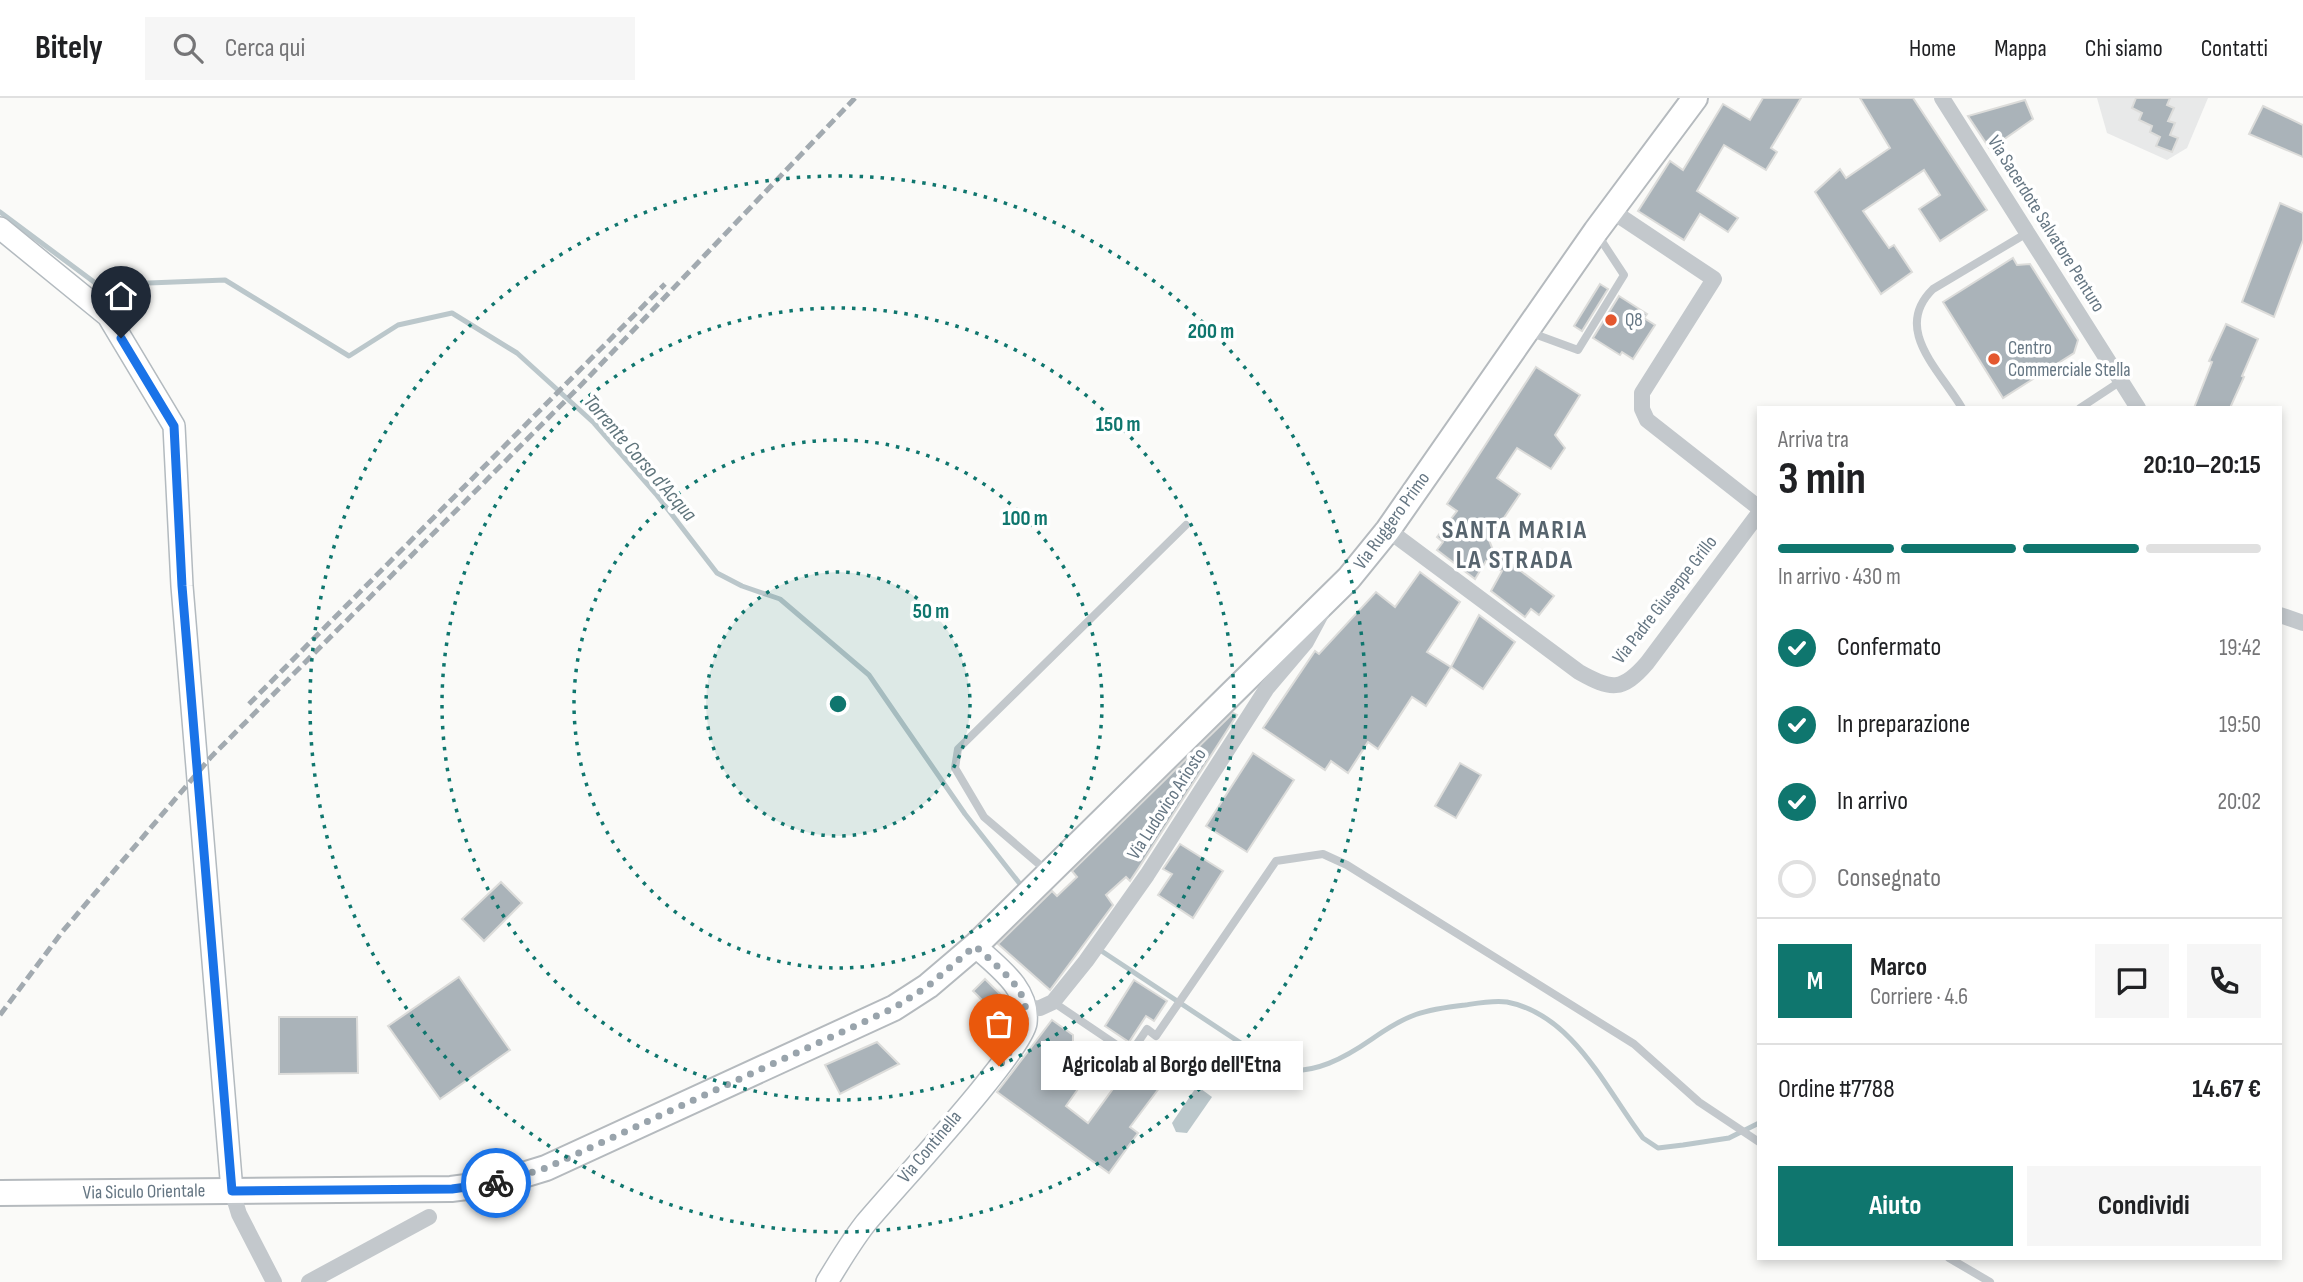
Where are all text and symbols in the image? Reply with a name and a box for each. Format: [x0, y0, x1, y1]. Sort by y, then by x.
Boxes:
search box [145, 17, 635, 80]
text: Bitely [35, 28, 103, 68]
icon: search [169, 29, 207, 67]
text: Cerca qui [225, 33, 305, 64]
text: Home [1909, 34, 1956, 63]
text: Mappa [1994, 34, 2047, 63]
text: Chi siamo [2085, 34, 2163, 63]
text: Contatti [2201, 34, 2268, 63]
street label: Via Sacerdote Salvatore Penturo [1982, 132, 2110, 316]
pin [91, 266, 151, 338]
icon: home [102, 277, 140, 315]
place label: Q8 [1625, 309, 1643, 332]
marker: Q8 [1603, 312, 1619, 328]
text: 200 m [1188, 319, 1234, 344]
place label: Centro Commerciale Stella [2008, 337, 2131, 382]
marker: Centro Commerciale Stella [1986, 351, 2002, 367]
water label: Torrente Corso d'Acqua [578, 390, 702, 527]
text: 150 m [1096, 412, 1140, 437]
text: Arriva tra [1778, 426, 1849, 454]
text: 20:10–20:15 [2143, 450, 2261, 481]
text: 3 min [1778, 452, 1866, 507]
street label: Via Ruggero Primo [1349, 468, 1435, 574]
text: 100 m [1002, 506, 1048, 531]
district label: SANTA MARIA LA STRADA [1442, 515, 1588, 576]
street label: Via Padre Giuseppe Grillo [1608, 531, 1722, 669]
text: In arrivo · 430 m [1778, 563, 1901, 591]
text: 50 m [913, 599, 949, 624]
icon: check [1778, 629, 1816, 667]
text: Confermato [1837, 632, 1941, 663]
text: 19:42 [2219, 634, 2261, 662]
centre of rings [826, 692, 850, 716]
icon: check [1778, 706, 1816, 744]
text: In preparazione [1837, 709, 1970, 740]
text: 19:50 [2219, 711, 2261, 739]
street label: Via Ludovico Ariosto [1122, 744, 1212, 864]
icon: check [1778, 783, 1816, 821]
text: In arrivo [1837, 786, 1908, 817]
text: 20:02 [2217, 788, 2261, 816]
text: Consegnato [1837, 863, 1941, 894]
button: chat [2095, 944, 2169, 1018]
button: phone [2187, 944, 2261, 1018]
text: Marco [1870, 952, 1927, 983]
text: M [1807, 966, 1823, 997]
text: Corriere · 4.6 [1870, 983, 1968, 1011]
pin [969, 994, 1029, 1066]
icon: bag [980, 1005, 1018, 1043]
callout: Agricolab al Borgo dell'Etna [1041, 1042, 1304, 1090]
text: Agricolab al Borgo dell'Etna [1063, 1051, 1281, 1079]
text: Ordine #7788 [1778, 1074, 1895, 1105]
text: 14.67 € [2192, 1074, 2261, 1105]
street label: Via Continella [893, 1106, 967, 1188]
courier [461, 1148, 531, 1218]
icon: bike [477, 1164, 515, 1202]
button: Aiuto [1778, 1166, 2013, 1246]
button: Condividi [2027, 1166, 2261, 1246]
street label: Via Siculo Orientale [83, 1179, 205, 1205]

